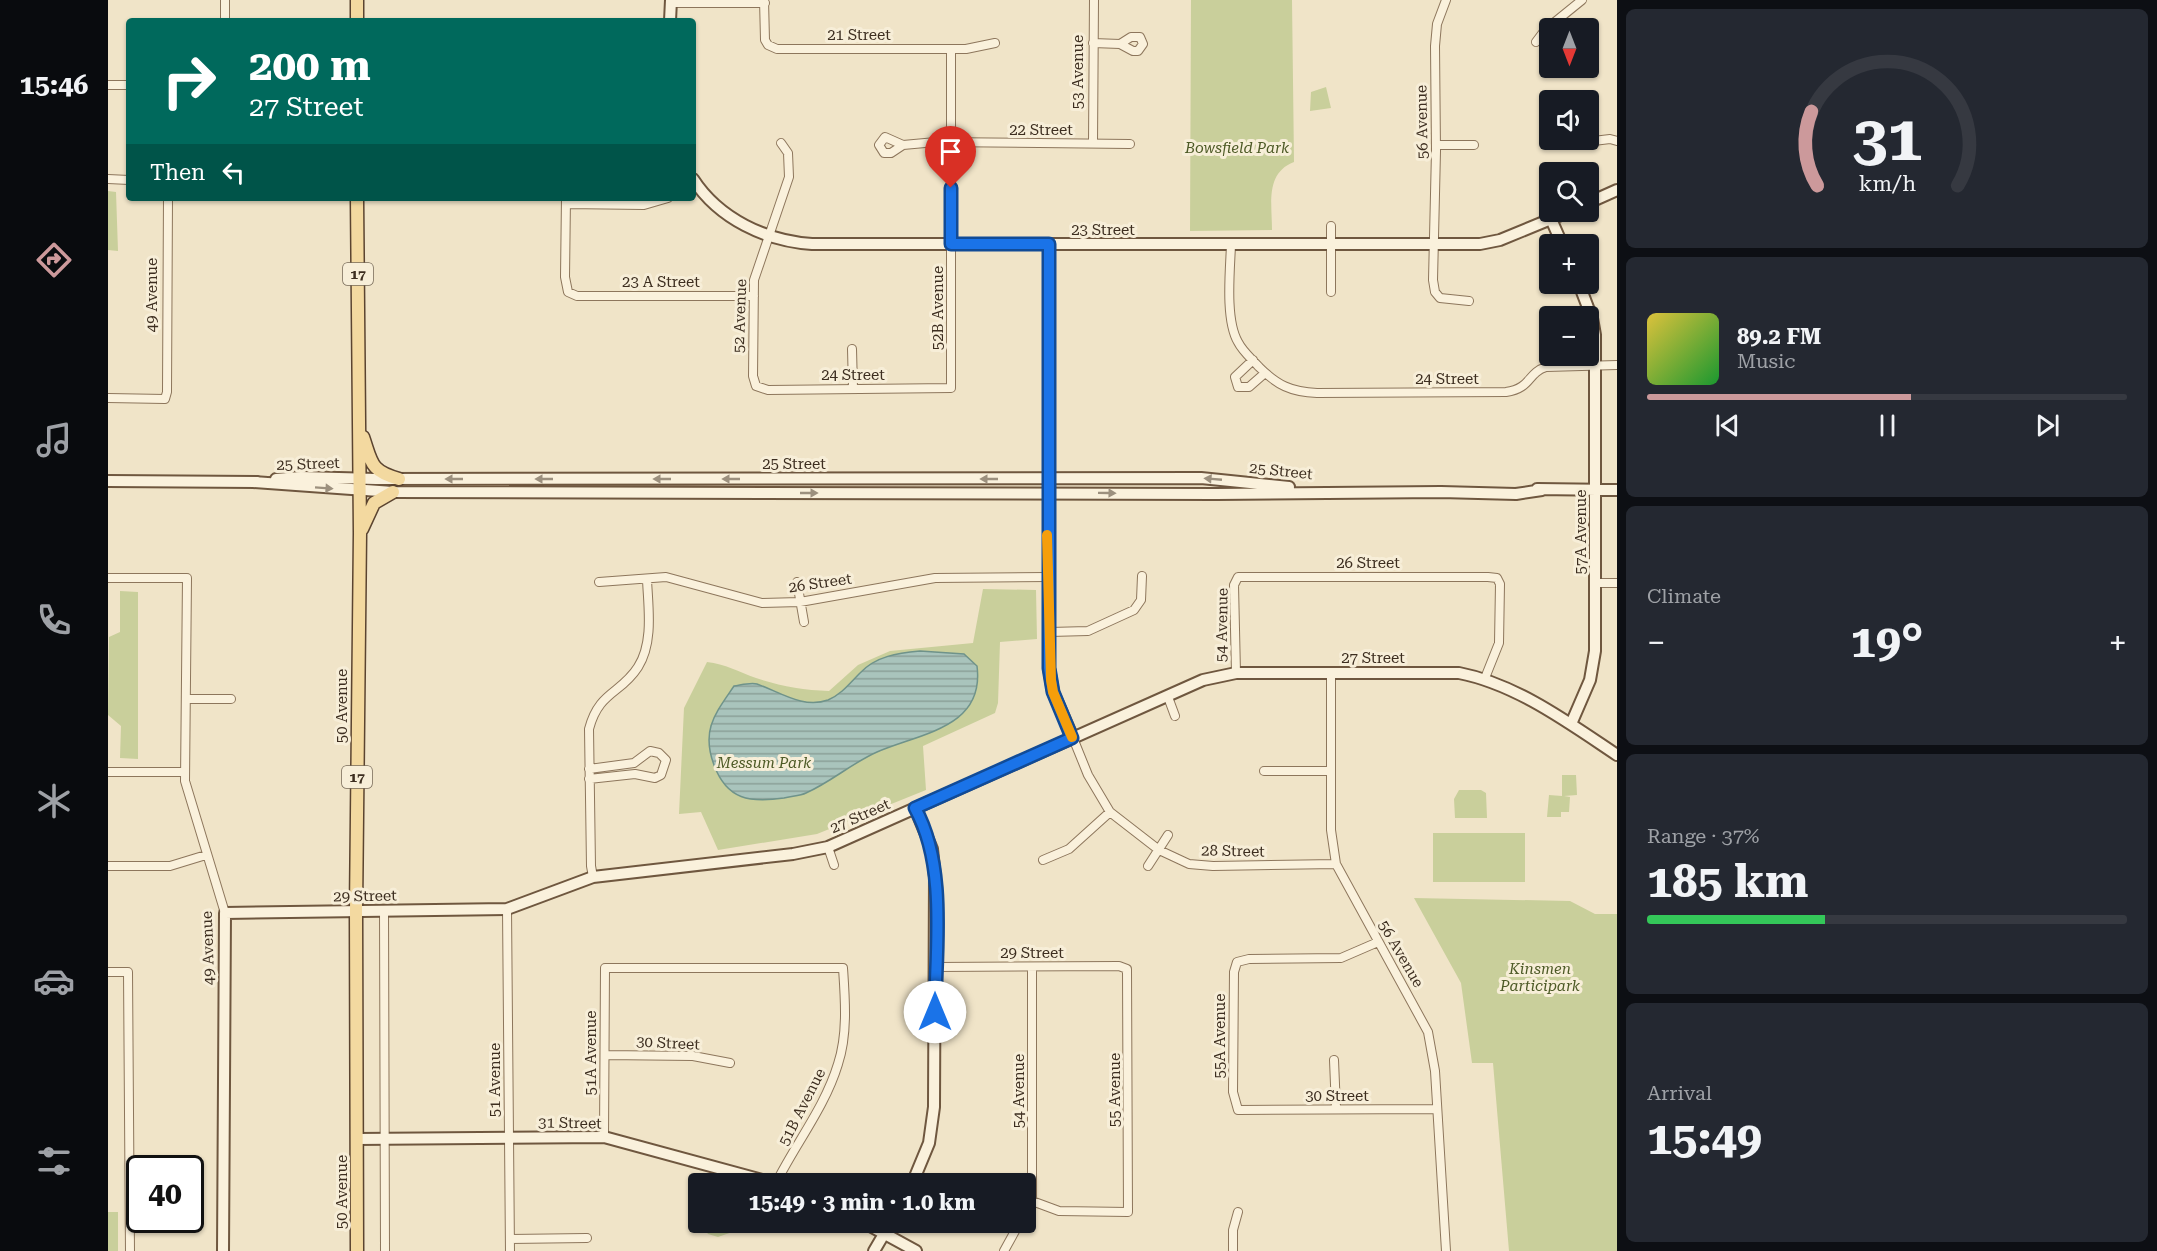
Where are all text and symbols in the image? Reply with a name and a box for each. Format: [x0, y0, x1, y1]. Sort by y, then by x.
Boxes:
north arrow [1539, 18, 1599, 78]
map controls [1539, 18, 1599, 366]
street label: 21 Street [827, 26, 891, 44]
street label: 53 Avenue [1069, 35, 1087, 109]
text: 200 m [249, 41, 371, 90]
icon: right [150, 42, 228, 120]
text: 15:46 [20, 69, 88, 101]
street label: 56 Avenue [1412, 85, 1432, 159]
button: sound [1539, 90, 1599, 150]
text: 27 Street [249, 91, 364, 123]
text: 31 [1852, 102, 1922, 175]
street label: 22 Street [1009, 121, 1073, 139]
pin [925, 126, 976, 188]
icon: arrive [934, 135, 967, 168]
park label: Bowsfield Park [1184, 139, 1290, 157]
icon: left [217, 156, 250, 189]
text: Then [150, 160, 205, 185]
button: search [1539, 162, 1599, 222]
text: km/h [1858, 171, 1916, 196]
street label: 23 Street [1071, 221, 1135, 239]
button: + [1539, 234, 1599, 294]
icon: directions [33, 239, 75, 281]
street label: 49 Avenue [143, 258, 161, 332]
road number: 17 [343, 263, 373, 285]
street label: 52B Avenue [929, 266, 947, 350]
street label: 23 A Street [622, 273, 700, 291]
street label: 52 Avenue [730, 279, 750, 353]
button: − [1539, 306, 1599, 366]
text: 89.2 FM [1737, 324, 1821, 349]
text: Music [1737, 349, 1796, 373]
street label: 24 Street [821, 366, 885, 384]
street label: 24 Street [1415, 370, 1479, 388]
icon: previous [1711, 409, 1744, 442]
icon: pause [1871, 409, 1904, 442]
icon: next [2031, 409, 2064, 442]
icon: music [33, 419, 75, 461]
street label: 25 Street [276, 454, 341, 474]
street label: 25 Street [762, 455, 826, 473]
street label: 25 Street [1248, 459, 1314, 483]
one-way arrow [445, 474, 464, 484]
one-way arrow [534, 474, 553, 484]
one-way arrow [653, 474, 672, 484]
one-way arrow [722, 474, 741, 484]
one-way arrow [980, 474, 999, 484]
one-way arrow [1204, 474, 1223, 484]
one-way arrow [315, 483, 334, 492]
one-way arrow [799, 488, 818, 498]
one-way arrow [1097, 488, 1116, 498]
street label: 57A Avenue [1572, 490, 1590, 574]
street label: 26 Street [1336, 554, 1400, 572]
street label: 26 Street [787, 570, 853, 596]
text: Climate [1647, 584, 1721, 608]
street label: 54 Avenue [1212, 588, 1232, 662]
icon: phone [33, 599, 75, 641]
text: 19° [1851, 615, 1923, 668]
text: − [1647, 623, 1665, 662]
text: + [2109, 623, 2127, 662]
street label: 27 Street [1341, 649, 1405, 667]
street label: 50 Avenue [333, 669, 351, 743]
park label: Messum Park [716, 754, 812, 772]
road number: 17 [342, 766, 372, 788]
icon: climate [33, 780, 75, 822]
street label: 27 Street [827, 795, 893, 837]
text: Range · 37% [1647, 824, 1759, 848]
street label: 28 Street [1201, 841, 1265, 861]
text: 185 km [1647, 855, 1808, 908]
street label: 29 Street [333, 886, 397, 906]
street label: 49 Avenue [198, 911, 218, 985]
street label: 56 Avenue [1375, 917, 1427, 991]
street label: 29 Street [1000, 944, 1064, 962]
icon: car [33, 960, 75, 1002]
park label: Kinsmen Participark [1499, 960, 1581, 995]
position arrow [903, 980, 967, 1044]
street label: 55A Avenue [1211, 994, 1229, 1078]
street label: 51A Avenue [582, 1011, 600, 1095]
street label: 30 Street [636, 1032, 701, 1054]
street label: 51 Avenue [486, 1043, 504, 1117]
street label: 55 Avenue [1106, 1053, 1124, 1127]
street label: 54 Avenue [1010, 1054, 1028, 1128]
street label: 51B Avenue [775, 1065, 829, 1149]
text: Arrival [1647, 1081, 1712, 1105]
street label: 30 Street [1305, 1087, 1369, 1105]
text: 15:49 [1647, 1112, 1762, 1165]
street label: 31 Street [538, 1113, 602, 1133]
icon: filters [33, 1140, 75, 1182]
speed limit sign: 40 [126, 1155, 204, 1233]
street label: 50 Avenue [333, 1155, 351, 1229]
text: 15:49 · 3 min · 1.0 km [749, 1190, 975, 1215]

